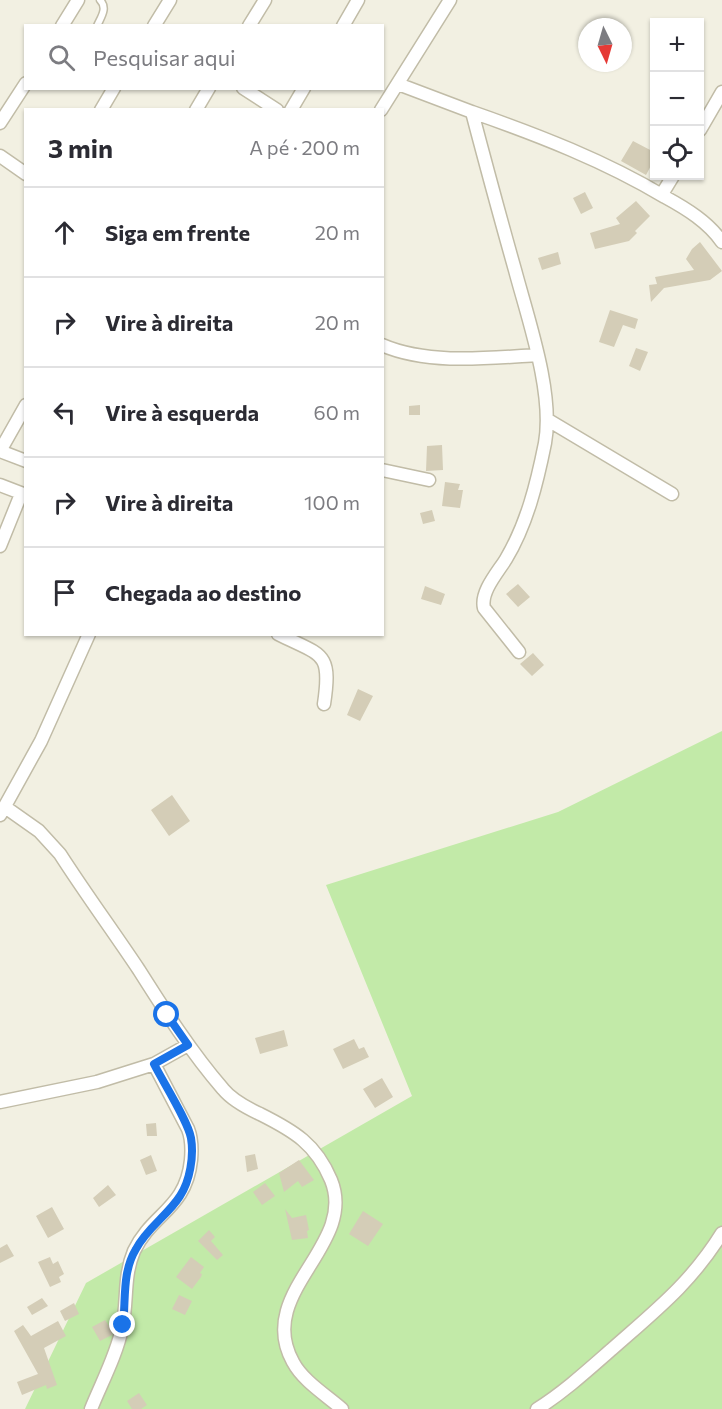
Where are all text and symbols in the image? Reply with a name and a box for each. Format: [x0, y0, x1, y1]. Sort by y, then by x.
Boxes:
north arrow [578, 18, 632, 72]
map controls [650, 18, 704, 180]
button: + [650, 18, 704, 72]
search box [24, 24, 384, 90]
icon: search [45, 41, 78, 74]
text: Pesquisar aqui [93, 44, 236, 71]
button: − [650, 72, 704, 126]
button: locate [650, 126, 704, 180]
text: 3 min [48, 132, 113, 163]
text: A pé · 200 m [249, 135, 360, 159]
icon: ahead [48, 216, 81, 249]
text: Siga em frente [105, 219, 250, 246]
text: 20 m [315, 220, 360, 244]
icon: right [48, 306, 81, 339]
text: Vire à direita [105, 309, 233, 336]
text: 20 m [315, 310, 360, 334]
icon: left [48, 396, 81, 429]
text: Vire à esquerda [105, 399, 259, 426]
text: 60 m [314, 400, 360, 424]
icon: right [48, 486, 81, 519]
text: Vire à direita [105, 489, 233, 516]
text: 100 m [304, 490, 360, 514]
icon: arrive [48, 576, 81, 609]
text: Chegada ao destino [105, 579, 301, 606]
route start [153, 1001, 179, 1027]
route end [109, 1311, 135, 1337]

